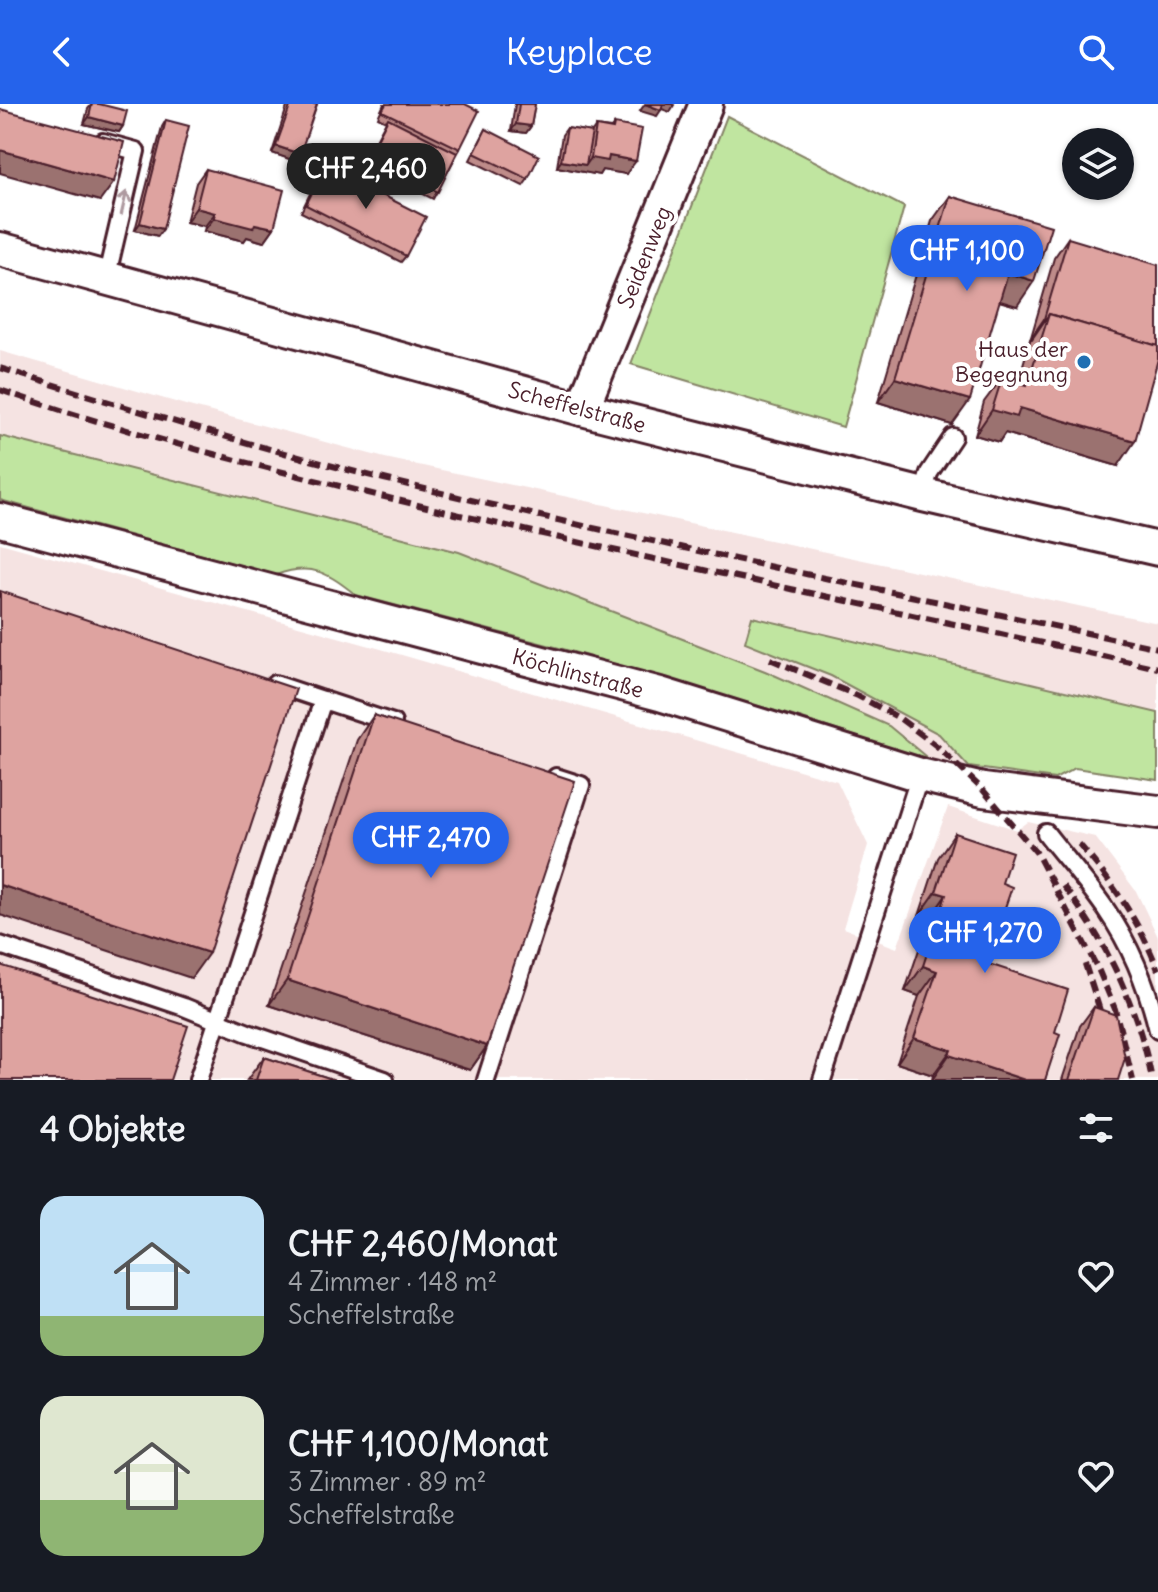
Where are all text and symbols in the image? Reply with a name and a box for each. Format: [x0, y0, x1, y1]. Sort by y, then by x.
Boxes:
icon: back [40, 30, 84, 74]
text: Keyplace [505, 30, 653, 75]
icon: search [1074, 30, 1118, 74]
map controls [1062, 128, 1134, 200]
button: layers [1062, 128, 1134, 200]
pin: CHF 2,460 [274, 143, 458, 211]
text: CHF 2,460 [305, 152, 427, 185]
one-way arrow [118, 191, 133, 216]
street label: Seidenweg [611, 202, 677, 312]
pin: CHF 1,100 [875, 225, 1059, 293]
text: CHF 1,100 [909, 234, 1025, 267]
place label: Haus der Begegnung [955, 335, 1068, 388]
marker: Haus der Begegnung [1075, 353, 1093, 371]
street label: Scheffelstraße [505, 375, 649, 439]
street label: Köchlinstraße [509, 642, 647, 704]
pin: CHF 2,470 [339, 812, 523, 880]
text: CHF 2,470 [371, 821, 491, 854]
pin: CHF 1,270 [893, 907, 1077, 975]
text: CHF 1,270 [927, 916, 1043, 949]
icon: filters [1074, 1106, 1118, 1150]
text: 4 Objekte [40, 1107, 186, 1150]
text: CHF 2,460/Monat [288, 1222, 558, 1265]
icon: home [104, 1228, 200, 1324]
icon: heart [1074, 1254, 1118, 1298]
text: 4 Zimmer · 148 m² [288, 1265, 497, 1298]
text: Scheffelstraße [288, 1298, 455, 1331]
text: CHF 1,100/Monat [288, 1422, 548, 1465]
icon: home [104, 1428, 200, 1524]
icon: heart [1074, 1454, 1118, 1498]
text: 3 Zimmer · 89 m² [288, 1465, 487, 1498]
text: Scheffelstraße [288, 1498, 455, 1531]

